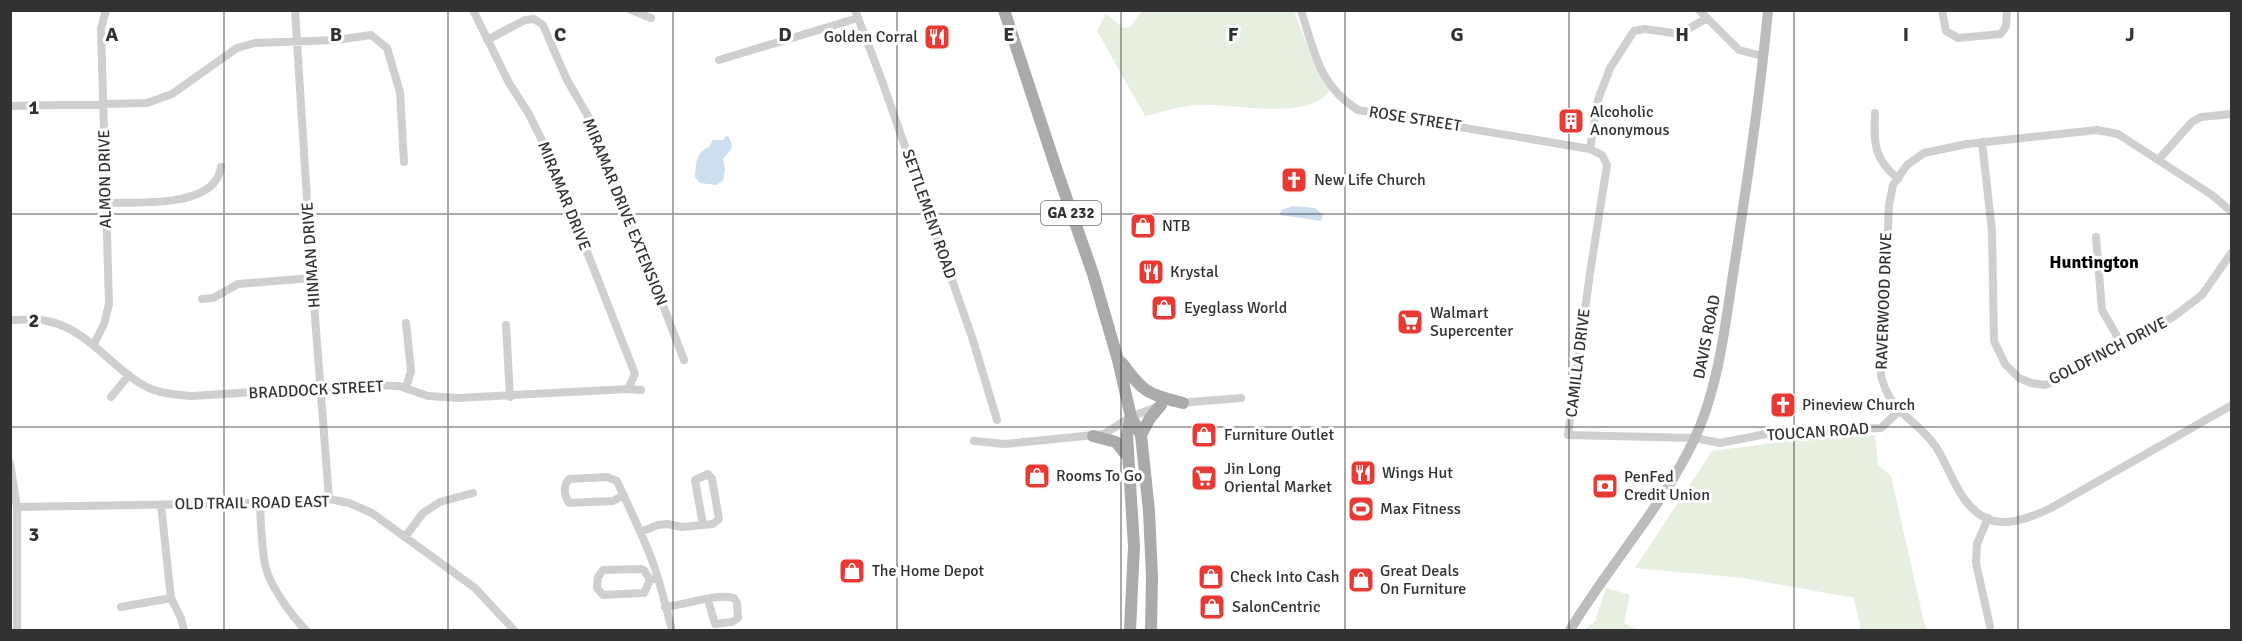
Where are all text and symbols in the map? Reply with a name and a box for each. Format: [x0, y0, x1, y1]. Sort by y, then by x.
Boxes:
text: A [106, 22, 119, 47]
text: B [330, 22, 342, 47]
text: C [554, 22, 566, 47]
text: D [778, 22, 792, 47]
restaurant icon: Golden Corral [922, 22, 952, 52]
text: E [1003, 22, 1015, 47]
text: F [1228, 22, 1239, 47]
text: G [1450, 22, 1464, 47]
text: H [1675, 22, 1689, 47]
text: I [1903, 22, 1909, 47]
text: J [2125, 22, 2135, 47]
place label: Golden Corral [824, 27, 918, 47]
text: 1 [29, 95, 40, 120]
street label: ROSE STREET [1367, 102, 1463, 136]
place label: Alcoholic Anonymous [1590, 102, 1670, 140]
building icon: Alcoholic Anonymous [1556, 106, 1586, 136]
street label: MIRAMAR DRIVE EXTENSION [578, 115, 672, 309]
street label: ALMON DRIVE [94, 129, 116, 229]
street label: MIRAMAR DRIVE [533, 139, 595, 253]
street label: SETTLEMENT ROAD [897, 147, 961, 281]
church icon: New Life Church [1279, 165, 1309, 195]
place label: New Life Church [1314, 170, 1426, 190]
street label: HINMAN DRIVE [297, 201, 325, 309]
road number: GA 232 [1041, 201, 1101, 225]
shop icon: NTB [1128, 211, 1158, 241]
place label: NTB [1162, 216, 1190, 236]
street label: RAVERWOOD DRIVE [1872, 232, 1896, 370]
district label: Huntington [2049, 251, 2139, 273]
restaurant icon: Krystal [1136, 257, 1166, 287]
place label: Krystal [1170, 262, 1219, 282]
shop icon: Eyeglass World [1149, 293, 1179, 323]
street label: DAVIS ROAD [1689, 293, 1725, 381]
place label: Eyeglass World [1184, 298, 1287, 318]
place label: Walmart Supercenter [1430, 303, 1513, 341]
supermarket icon: Walmart Supercenter [1395, 307, 1425, 337]
street label: CAMILLA DRIVE [1561, 307, 1595, 419]
text: 2 [29, 308, 39, 333]
street label: GOLDFINCH DRIVE [2045, 313, 2171, 389]
street label: BRADDOCK STREET [248, 376, 384, 404]
church icon: Pineview Church [1768, 390, 1798, 420]
place label: Pineview Church [1802, 395, 1915, 415]
street label: TOUCAN ROAD [1766, 418, 1870, 446]
shop icon: Furniture Outlet [1189, 420, 1219, 450]
place label: Furniture Outlet [1224, 425, 1334, 445]
restaurant icon: Wings Hut [1348, 458, 1378, 488]
place label: Jin Long Oriental Market [1224, 459, 1332, 497]
shop icon: Rooms To Go [1022, 461, 1052, 491]
supermarket icon: Jin Long Oriental Market [1189, 463, 1219, 493]
place label: Wings Hut [1382, 463, 1453, 483]
place label: Rooms To Go [1056, 466, 1142, 486]
place label: PenFed Credit Union [1624, 467, 1710, 505]
bank icon: PenFed Credit Union [1590, 471, 1620, 501]
street label: OLD TRAIL ROAD EAST [174, 492, 330, 514]
sports icon: Max Fitness [1346, 494, 1376, 524]
place label: Max Fitness [1380, 499, 1461, 519]
text: 3 [29, 522, 39, 547]
shop icon: The Home Depot [837, 556, 867, 586]
place label: The Home Depot [872, 561, 985, 581]
place label: Great Deals On Furniture [1380, 561, 1466, 599]
shop icon: Check Into Cash [1196, 562, 1226, 592]
shop icon: Great Deals On Furniture [1346, 565, 1376, 595]
place label: Check Into Cash [1230, 567, 1340, 587]
shop icon: SalonCentric [1197, 592, 1227, 622]
place label: SalonCentric [1232, 597, 1321, 617]

